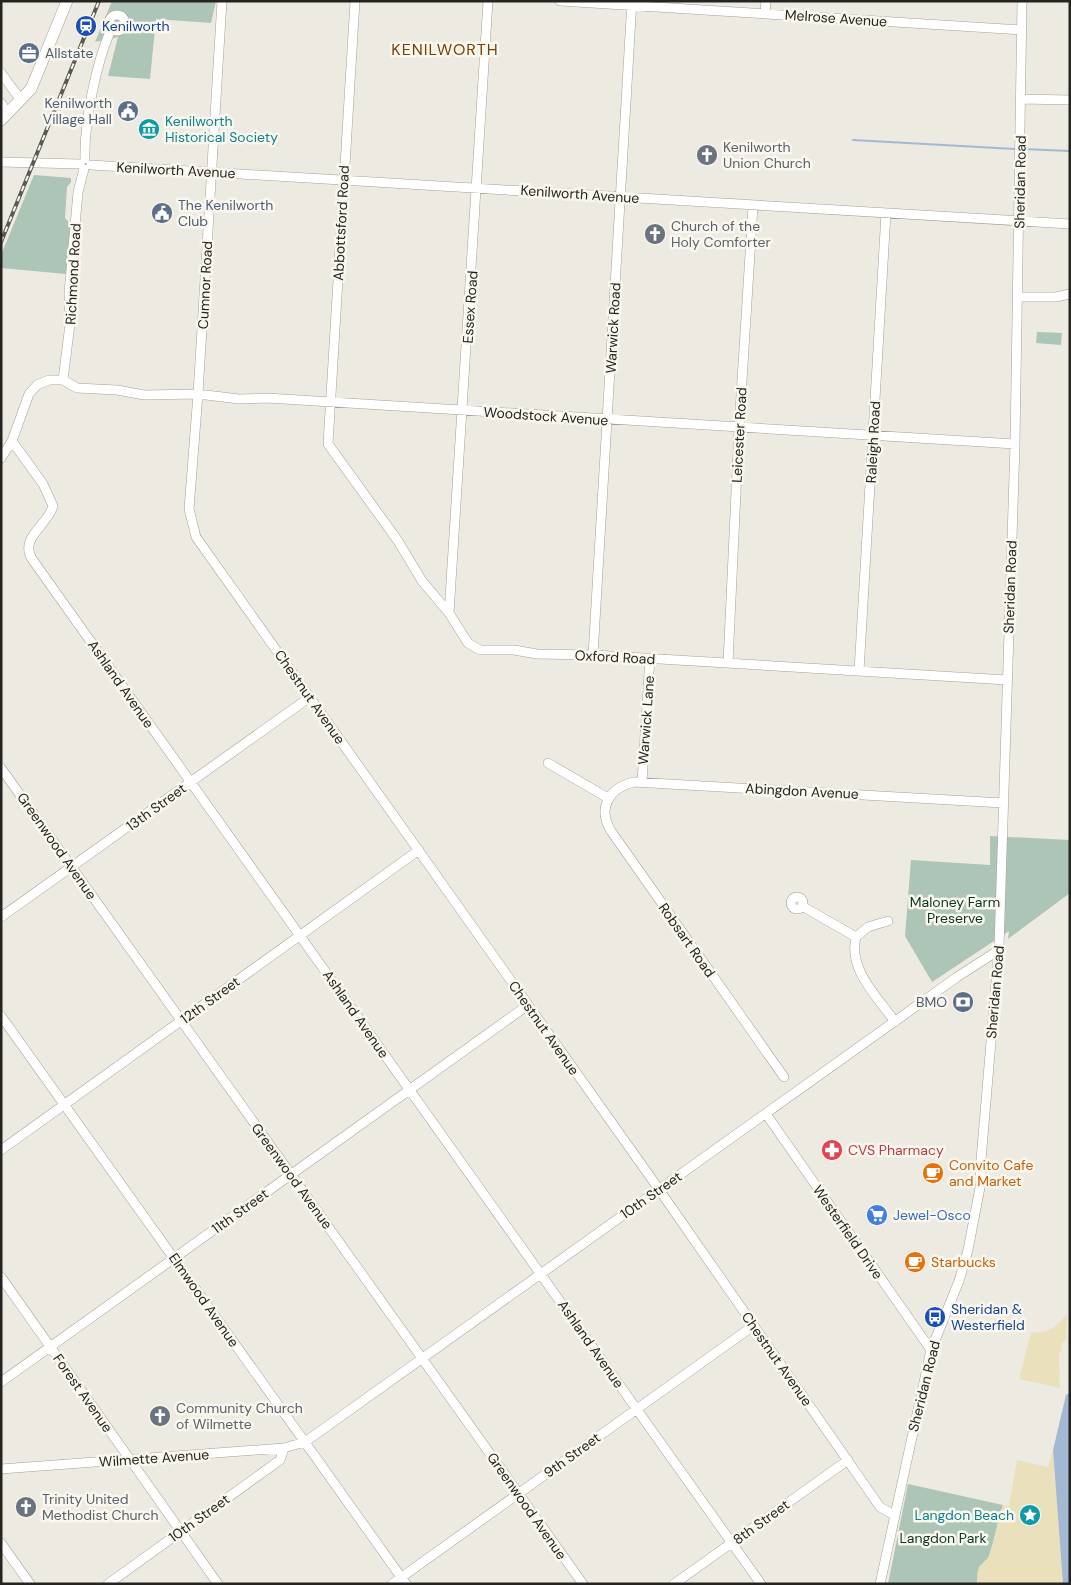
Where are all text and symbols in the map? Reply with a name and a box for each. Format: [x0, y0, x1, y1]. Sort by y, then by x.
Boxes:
street label: Melrose Avenue [784, 5, 888, 31]
station icon: Kenilworth [74, 14, 98, 38]
place label: Kenilworth [102, 17, 170, 35]
district label: KENILWORTH [391, 39, 499, 60]
office icon: Allstate [17, 41, 41, 65]
place label: Allstate [45, 44, 93, 62]
place label: Kenilworth Village Hall [43, 94, 112, 128]
public building icon: Kenilworth Village Hall [116, 99, 140, 123]
place label: Kenilworth Historical Society [165, 112, 278, 146]
museum icon: Kenilworth Historical Society [137, 117, 161, 141]
street label: Sheridan Road [1010, 135, 1030, 229]
place label: Kenilworth Union Church [723, 138, 811, 172]
church icon: Kenilworth Union Church [695, 143, 719, 167]
street label: Kenilworth Avenue [116, 158, 236, 182]
street label: Abbottsford Road [329, 165, 353, 281]
street label: Kenilworth Avenue [520, 181, 640, 207]
place label: The Kenilworth Club [178, 196, 273, 230]
public building icon: The Kenilworth Club [150, 201, 174, 225]
place label: Church of the Holy Comforter [671, 217, 771, 251]
church icon: Church of the Holy Comforter [643, 222, 667, 246]
street label: Richmond Road [61, 223, 85, 325]
street label: Cumnor Road [194, 240, 216, 330]
street label: Essex Road [458, 270, 482, 344]
street label: Warwick Road [602, 282, 624, 374]
street label: Leicester Road [728, 387, 750, 483]
street label: Raleigh Road [862, 400, 884, 484]
street label: Woodstock Avenue [483, 403, 609, 429]
street label: Sheridan Road [999, 540, 1021, 634]
street label: Ashland Avenue [84, 637, 158, 731]
street label: Chestnut Avenue [271, 646, 349, 748]
street label: Oxford Road [574, 646, 656, 668]
street label: Warwick Lane [634, 675, 658, 765]
street label: 13th Street [123, 779, 189, 835]
street label: Abingdon Avenue [745, 779, 859, 803]
street label: Greenwood Avenue [13, 789, 101, 903]
park label: Maloney Farm Preserve [910, 893, 1000, 927]
street label: Robsart Road [655, 899, 719, 981]
street label: Sheridan Road [982, 945, 1008, 1039]
street label: Ashland Avenue [319, 967, 393, 1061]
street label: 12th Street [177, 972, 243, 1028]
street label: Chestnut Avenue [505, 977, 583, 1079]
bank icon: BMO [951, 990, 975, 1014]
place label: BMO [916, 993, 947, 1011]
street label: Greenwood Avenue [248, 1120, 337, 1233]
pharmacy icon: CVS Pharmacy [820, 1138, 844, 1162]
place label: CVS Pharmacy [848, 1141, 944, 1159]
place label: Convito Cafe and Market [949, 1156, 1033, 1190]
cafe icon: Convito Cafe and Market [921, 1161, 945, 1185]
street label: 10th Street [617, 1167, 685, 1223]
street label: Westerfield Drive [809, 1182, 887, 1282]
street label: 11th Street [208, 1184, 272, 1238]
supermarket icon: Jewel-Osco [865, 1203, 889, 1227]
place label: Jewel-Osco [893, 1206, 971, 1224]
street label: Elmwood Avenue [165, 1250, 243, 1350]
cafe icon: Starbucks [903, 1250, 927, 1274]
place label: Starbucks [931, 1253, 996, 1271]
street label: Ashland Avenue [554, 1297, 628, 1391]
place label: Sheridan & Westerfield [951, 1300, 1025, 1334]
bus stop icon: Sheridan & Westerfield [923, 1305, 947, 1329]
street label: Chestnut Avenue [738, 1308, 816, 1410]
street label: Sheridan Road [904, 1338, 944, 1434]
street label: Forest Avenue [49, 1350, 117, 1436]
place label: Community Church of Wilmette [176, 1399, 303, 1433]
church icon: Community Church of Wilmette [148, 1404, 172, 1428]
street label: 9th Street [540, 1428, 604, 1482]
street label: Wilmette Avenue [98, 1445, 210, 1471]
street label: Greenwood Avenue [483, 1449, 571, 1563]
place label: Trinity United Methodist Church [42, 1490, 158, 1524]
street label: 10th Street [165, 1490, 233, 1546]
church icon: Trinity United Methodist Church [14, 1495, 38, 1519]
street label: 8th Street [729, 1495, 793, 1549]
place icon: Langdon Beach [1018, 1503, 1042, 1527]
place label: Langdon Beach [915, 1506, 1014, 1524]
park label: Langdon Park [899, 1529, 987, 1547]

